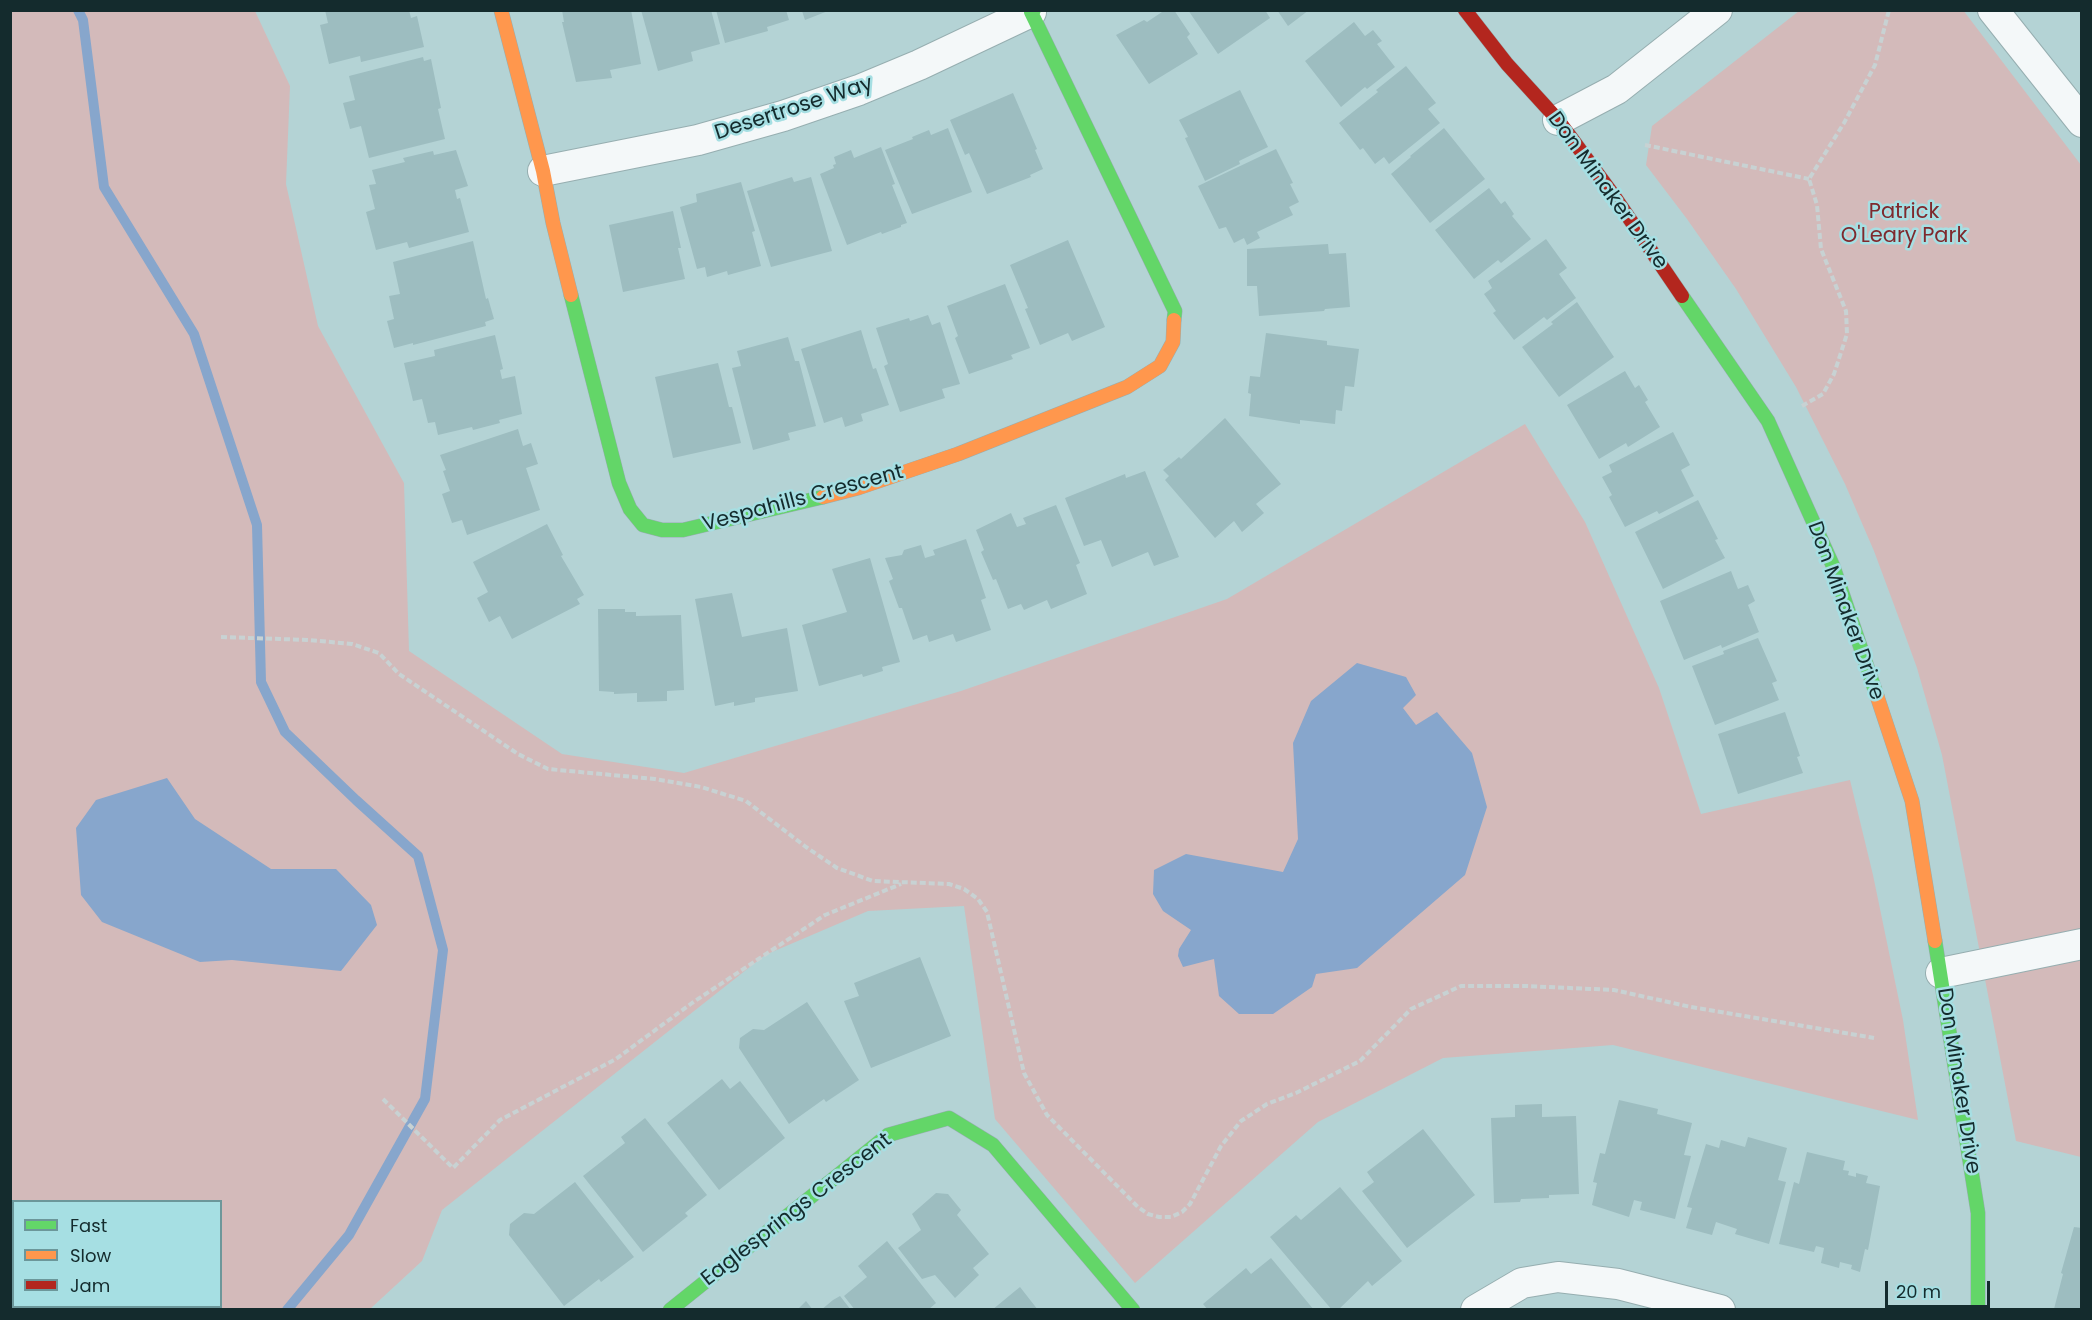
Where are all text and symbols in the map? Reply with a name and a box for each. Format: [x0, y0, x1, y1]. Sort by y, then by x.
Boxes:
street label: Desertrose Way [712, 72, 876, 146]
street label: Don Minaker Drive [1542, 107, 1672, 275]
park label: Patrick O'Leary Park [1841, 200, 1967, 250]
street label: Vespahills Crescent [700, 460, 906, 538]
street label: Don Minaker Drive [1801, 518, 1889, 704]
street label: Don Minaker Drive [1931, 986, 1985, 1176]
street label: Eaglesprings Crescent [697, 1128, 897, 1292]
legend [12, 1200, 222, 1308]
text: Fast [70, 1213, 107, 1238]
text: Slow [70, 1243, 111, 1268]
scale bar [1888, 1269, 1993, 1307]
text: Jam [70, 1273, 110, 1298]
text: 20 m [1896, 1279, 1941, 1304]

